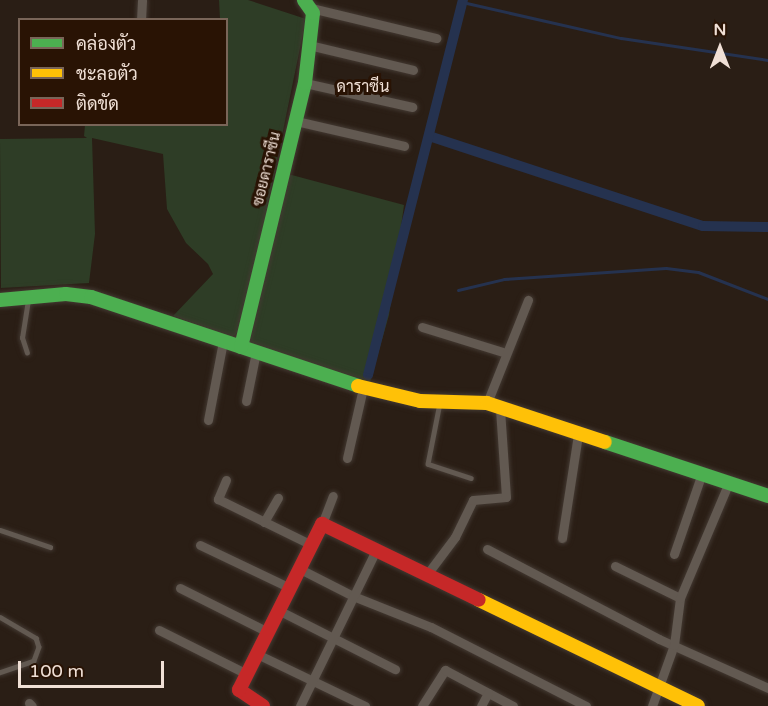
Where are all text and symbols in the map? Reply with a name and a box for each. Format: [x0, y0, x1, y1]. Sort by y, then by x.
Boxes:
legend [18, 18, 228, 126]
north arrow [690, 18, 750, 78]
text: N [714, 20, 726, 40]
text: คล่องตัว [76, 33, 136, 55]
text: ชะลอตัว [76, 63, 138, 85]
district label: ดาราซีน [337, 77, 389, 97]
text: ติดขัด [76, 93, 119, 115]
street label: ซอยดาราซีน [249, 130, 285, 208]
scale bar [21, 649, 166, 687]
text: 100 m [29, 660, 84, 682]

